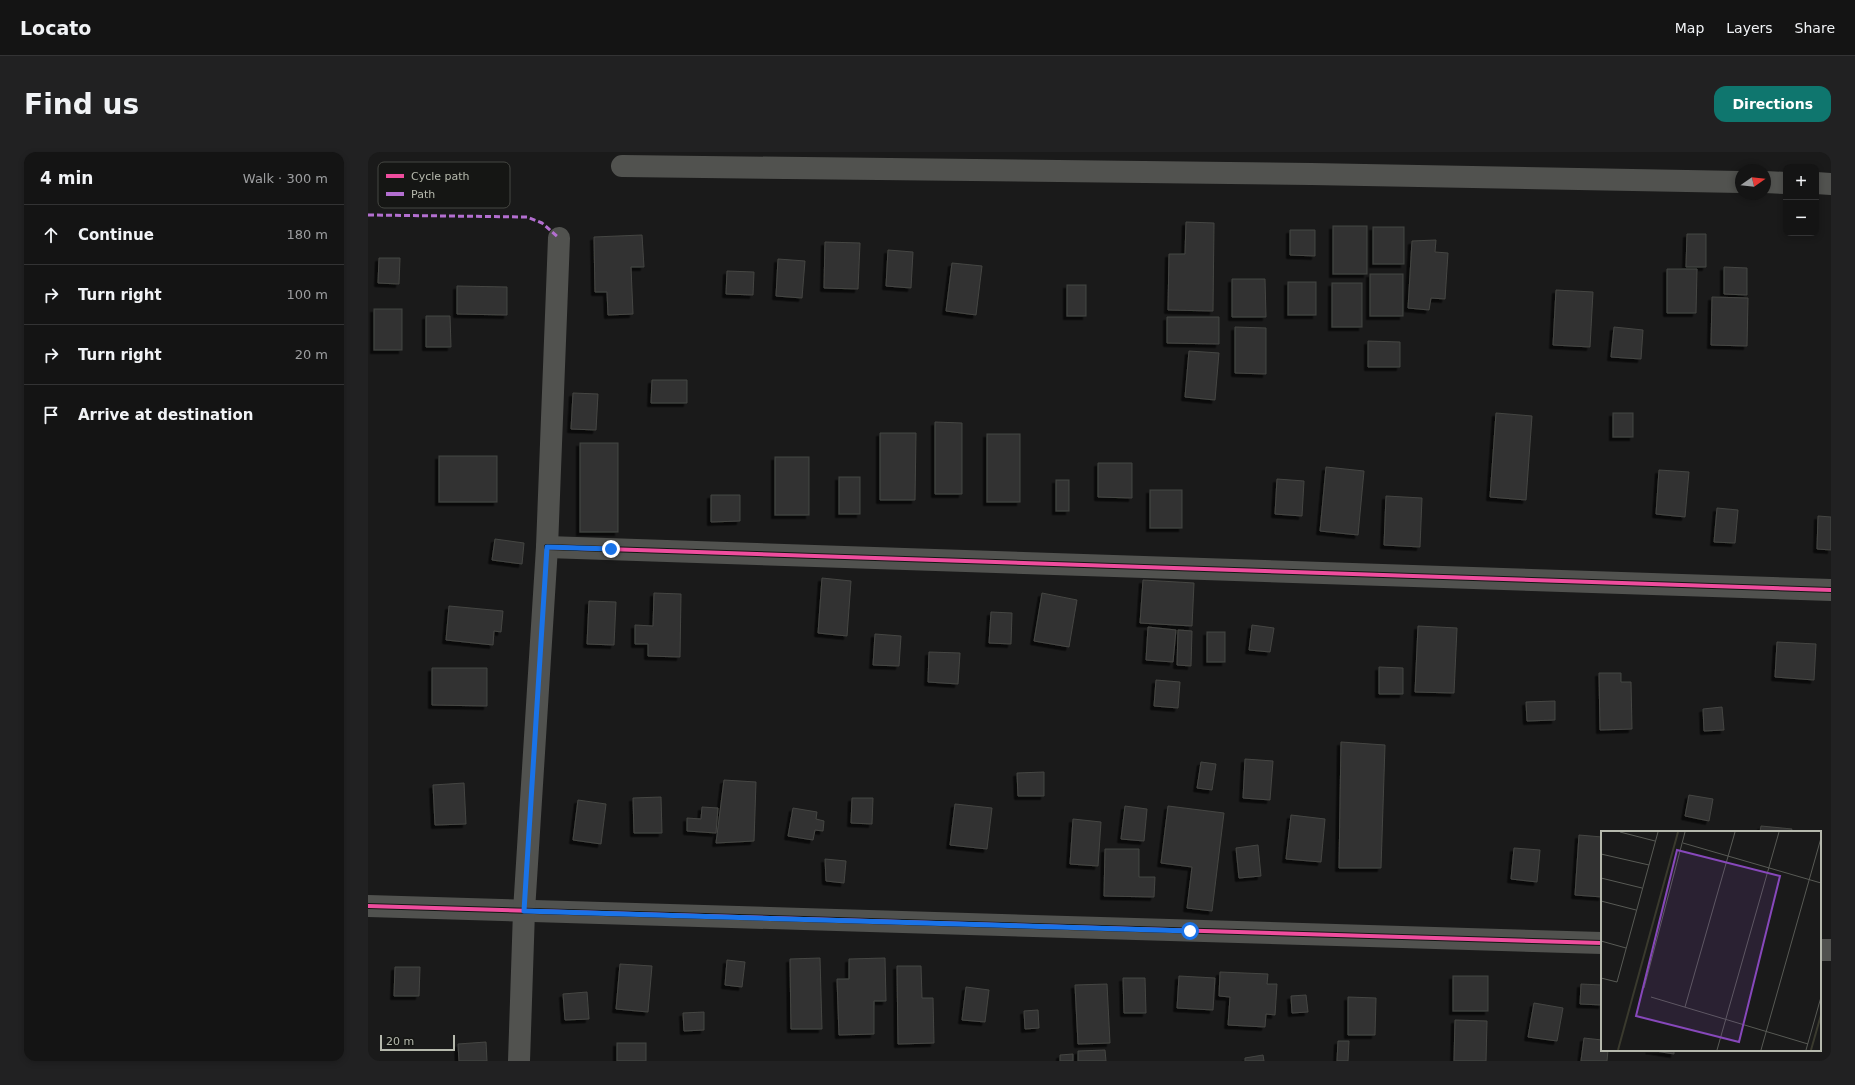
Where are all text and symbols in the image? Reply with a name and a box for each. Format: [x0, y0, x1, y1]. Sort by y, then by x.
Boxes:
text: Locato [20, 17, 91, 39]
text: Map [1675, 20, 1704, 36]
text: Layers [1726, 20, 1773, 36]
text: Share [1795, 20, 1835, 36]
button: Directions [1714, 86, 1831, 122]
text: Find us [24, 88, 139, 121]
legend [378, 162, 510, 208]
north arrow [1735, 164, 1771, 200]
map controls [1783, 164, 1819, 236]
button: + [1783, 164, 1819, 200]
text: 4 min [40, 168, 93, 188]
text: Cycle path [411, 170, 470, 183]
text: Walk · 300 m [243, 171, 328, 186]
text: Path [411, 188, 435, 201]
button: − [1783, 200, 1819, 236]
icon: ahead [40, 224, 62, 246]
text: Continue [78, 226, 154, 244]
text: 180 m [286, 227, 328, 242]
icon: right [40, 284, 62, 306]
text: Turn right [78, 286, 162, 304]
text: 100 m [286, 287, 328, 302]
icon: right [40, 344, 62, 366]
text: Turn right [78, 346, 162, 364]
text: 20 m [295, 347, 328, 362]
icon: arrive [40, 404, 62, 426]
text: Arrive at destination [78, 406, 253, 424]
route end [602, 540, 620, 558]
inset map [1601, 831, 1821, 1051]
route start [1181, 922, 1199, 940]
scale bar [380, 1033, 455, 1052]
text: 20 m [386, 1035, 414, 1048]

